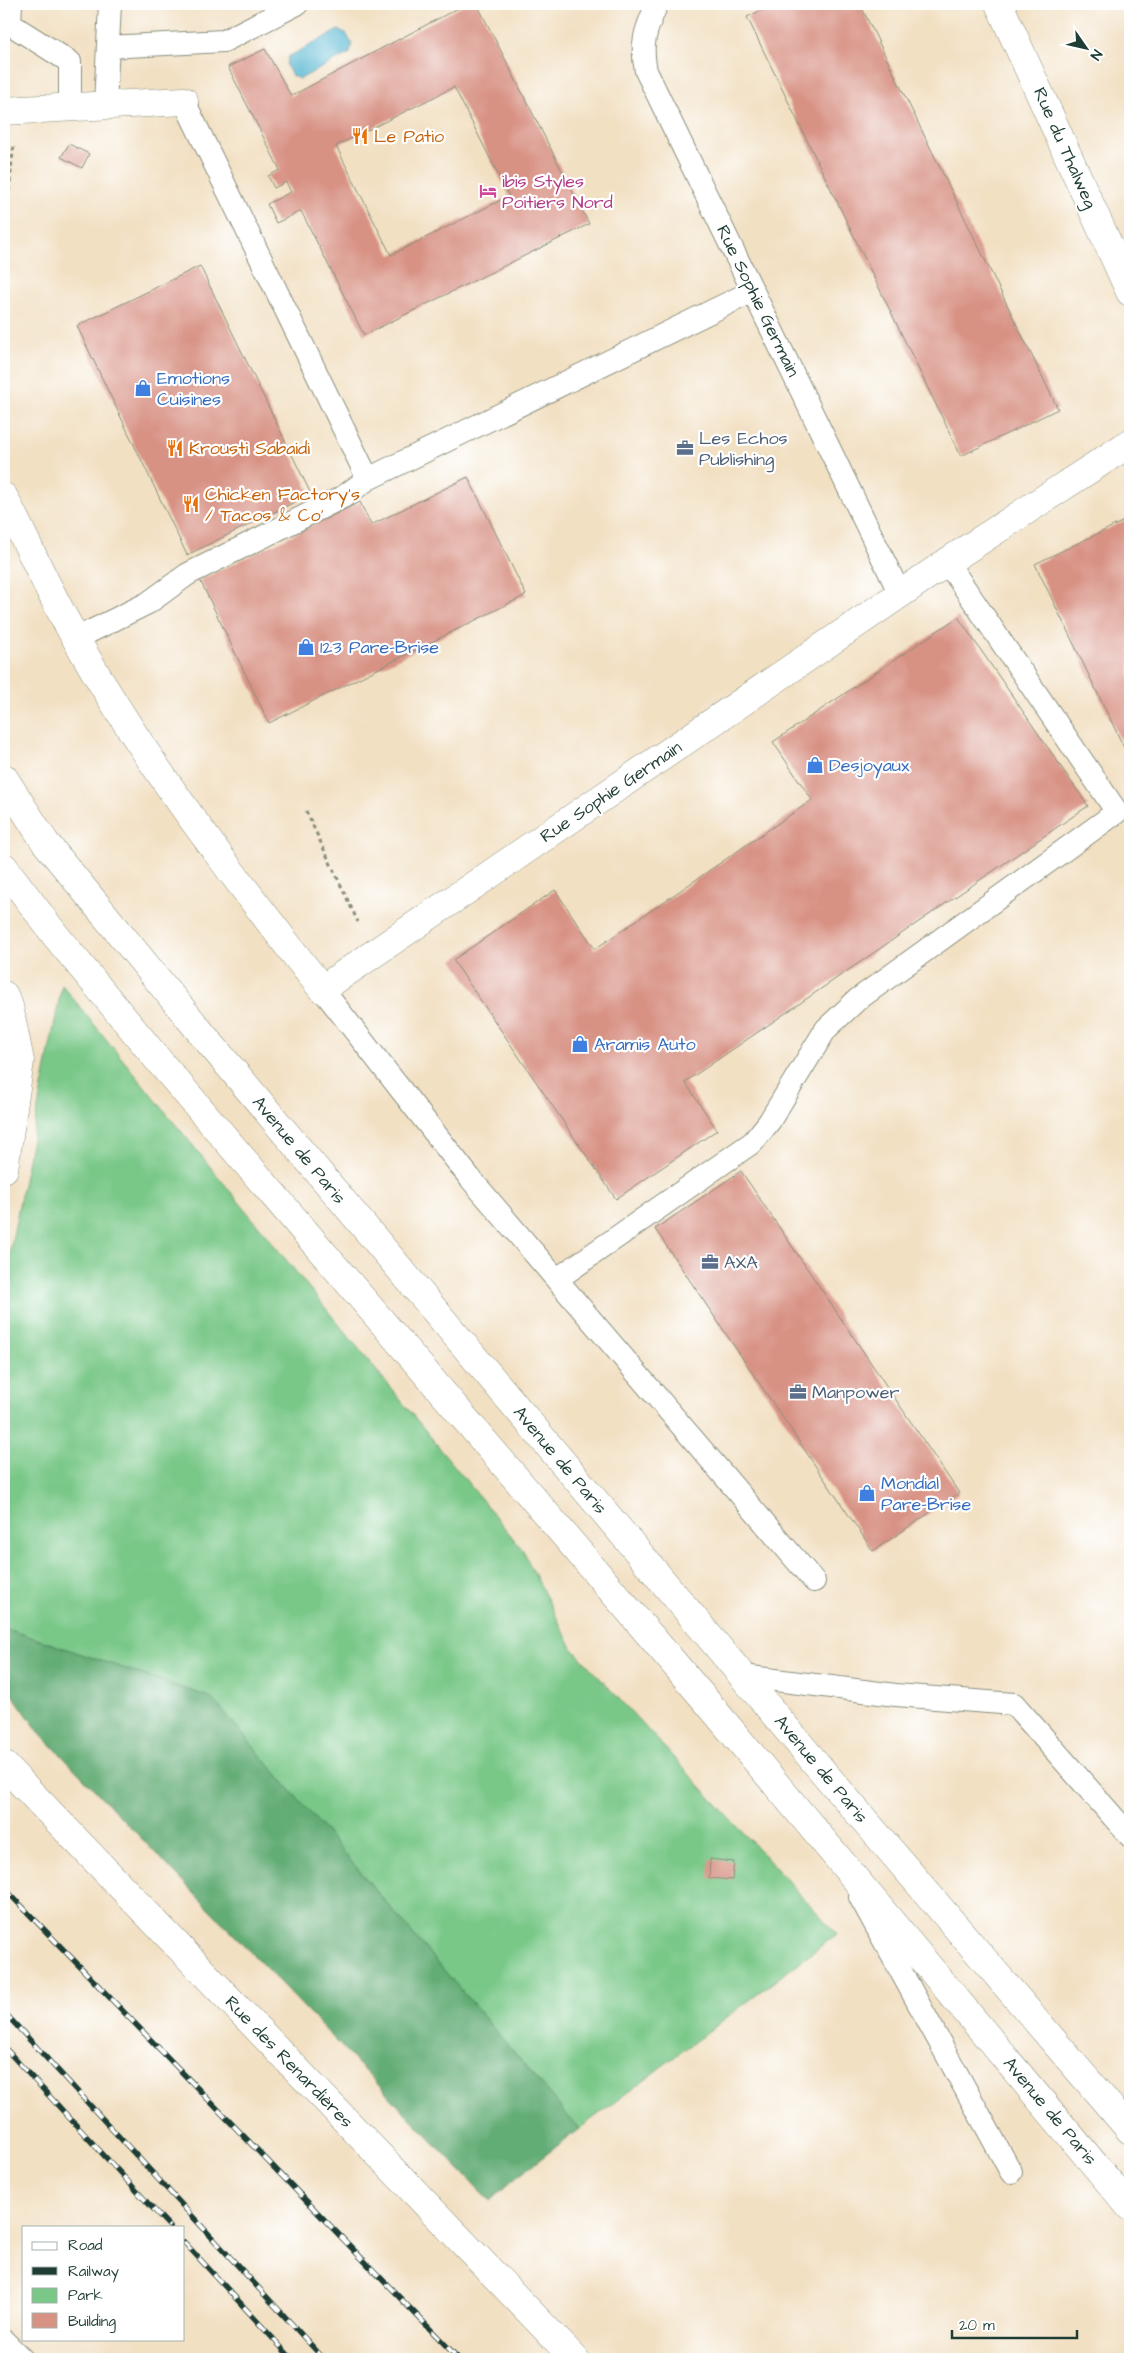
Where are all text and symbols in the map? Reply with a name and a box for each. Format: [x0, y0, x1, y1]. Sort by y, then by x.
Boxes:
north arrow [1062, 22, 1112, 72]
text: N [1085, 45, 1107, 64]
street label: Rue du Thalweg [1026, 83, 1103, 213]
place label: Le Patio [374, 124, 444, 149]
restaurant icon: Le Patio [350, 126, 370, 146]
place label: ibis Styles Poitiers Nord [502, 169, 613, 215]
hotel icon: ibis Styles Poitiers Nord [478, 181, 498, 201]
street label: Rue Sophie Germain [710, 221, 806, 381]
place label: Emotions Cuisines [157, 366, 230, 412]
shop icon: Emotions Cuisines [133, 378, 153, 398]
place label: Les Echos Publishing [699, 426, 788, 473]
place label: Krousti Sabaidi [189, 436, 310, 461]
restaurant icon: Krousti Sabaidi [165, 438, 185, 458]
office icon: Les Echos Publishing [675, 438, 695, 458]
place label: Chicken Factory's / Tacos & Co' [205, 482, 360, 528]
restaurant icon: Chicken Factory's / Tacos & Co' [181, 494, 201, 514]
place label: 123 Pare-Brise [320, 635, 439, 660]
shop icon: 123 Pare-Brise [296, 637, 316, 657]
street label: Rue Sophie Germain [535, 735, 687, 849]
place label: Desjoyaux [829, 753, 910, 779]
shop icon: Desjoyaux [805, 755, 825, 775]
place label: Aramis Auto [594, 1032, 696, 1057]
shop icon: Aramis Auto [570, 1034, 590, 1054]
street label: Avenue de Paris [246, 1091, 352, 1209]
place label: AXA [724, 1250, 758, 1275]
office icon: AXA [700, 1252, 720, 1272]
place label: Manpower [812, 1380, 899, 1405]
office icon: Manpower [788, 1382, 808, 1402]
street label: Avenue de Paris [507, 1401, 613, 1519]
place label: Mondial Pare-Brise [881, 1471, 971, 1517]
shop icon: Mondial Pare-Brise [857, 1483, 877, 1503]
street label: Avenue de Paris [768, 1710, 874, 1828]
street label: Rue des Renardières [219, 1990, 359, 2134]
street label: Avenue de Paris [997, 2052, 1103, 2170]
legend [22, 2226, 185, 2340]
text: Road [68, 2235, 103, 2256]
text: Railway [68, 2261, 119, 2283]
text: Park [68, 2285, 103, 2306]
scale bar [952, 2308, 1076, 2340]
text: Building [68, 2311, 116, 2333]
text: 20 m [959, 2315, 995, 2336]

